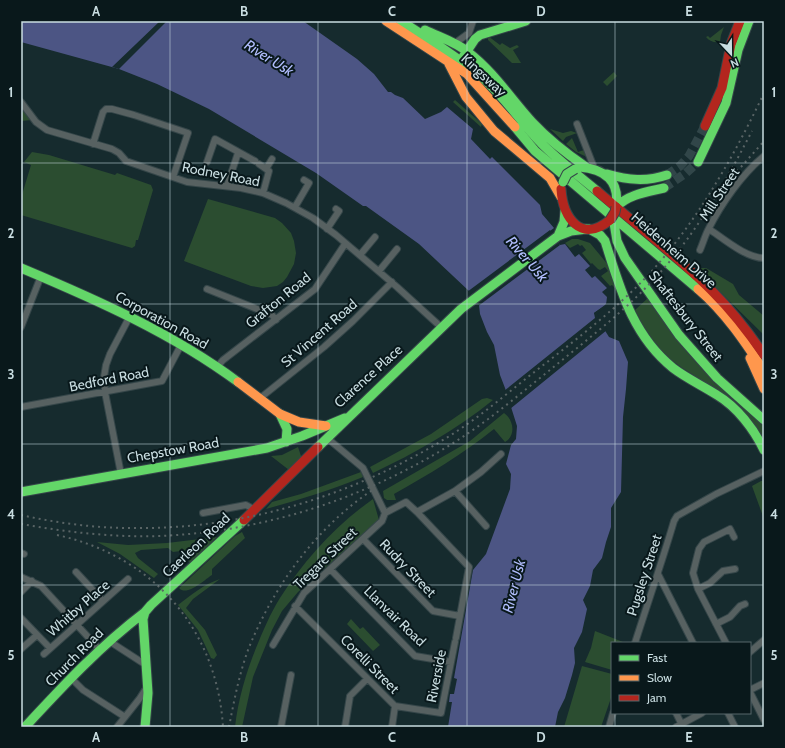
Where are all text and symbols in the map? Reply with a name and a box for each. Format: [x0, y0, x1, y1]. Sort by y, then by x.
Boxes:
text: A [92, 3, 101, 19]
text: B [240, 3, 248, 19]
text: C [388, 3, 396, 19]
text: D [536, 3, 546, 19]
text: E [685, 3, 693, 19]
north arrow [711, 34, 751, 74]
water label: River Usk [241, 36, 297, 80]
street label: Kingsway [458, 50, 510, 100]
text: N [729, 55, 741, 71]
text: 1 [9, 84, 13, 100]
text: 1 [772, 84, 776, 100]
street label: Rodney Road [180, 158, 262, 190]
street label: Mill Street [695, 164, 743, 224]
street label: Heidenheim Drive [628, 208, 720, 292]
text: 2 [8, 225, 15, 241]
text: 2 [771, 225, 778, 241]
water label: River Usk [502, 232, 552, 286]
street label: Shaftesbury Street [645, 267, 727, 365]
street label: Grafton Road [242, 268, 314, 332]
street label: Corporation Road [112, 287, 212, 353]
street label: St Vincent Road [277, 295, 361, 371]
street label: Clarence Place [330, 341, 406, 411]
street label: Bedford Road [68, 362, 150, 396]
text: 3 [7, 366, 15, 382]
text: 3 [770, 366, 778, 382]
street label: Chepstow Road [126, 433, 220, 467]
text: 4 [7, 506, 15, 522]
text: 4 [770, 506, 778, 522]
street label: Caerleon Road [158, 509, 234, 581]
street label: Tregare Street [289, 523, 361, 593]
street label: Pugsley Street [622, 532, 666, 618]
street label: Rudry Street [376, 535, 440, 601]
water label: River Usk [499, 557, 529, 615]
street label: Whitby Place [43, 576, 113, 640]
street label: Llanvair Road [360, 582, 430, 650]
street label: Church Road [41, 624, 107, 690]
street label: Corelli Street [337, 631, 404, 698]
legend [611, 642, 751, 714]
text: 5 [8, 647, 15, 663]
text: 5 [771, 647, 778, 663]
street label: Riverside [422, 648, 450, 704]
text: Fast [647, 650, 667, 665]
text: Slow [647, 670, 672, 685]
text: Jam [646, 690, 666, 705]
text: A [92, 729, 101, 745]
text: B [240, 729, 248, 745]
text: C [388, 729, 396, 745]
text: D [536, 729, 546, 745]
text: E [685, 729, 693, 745]

